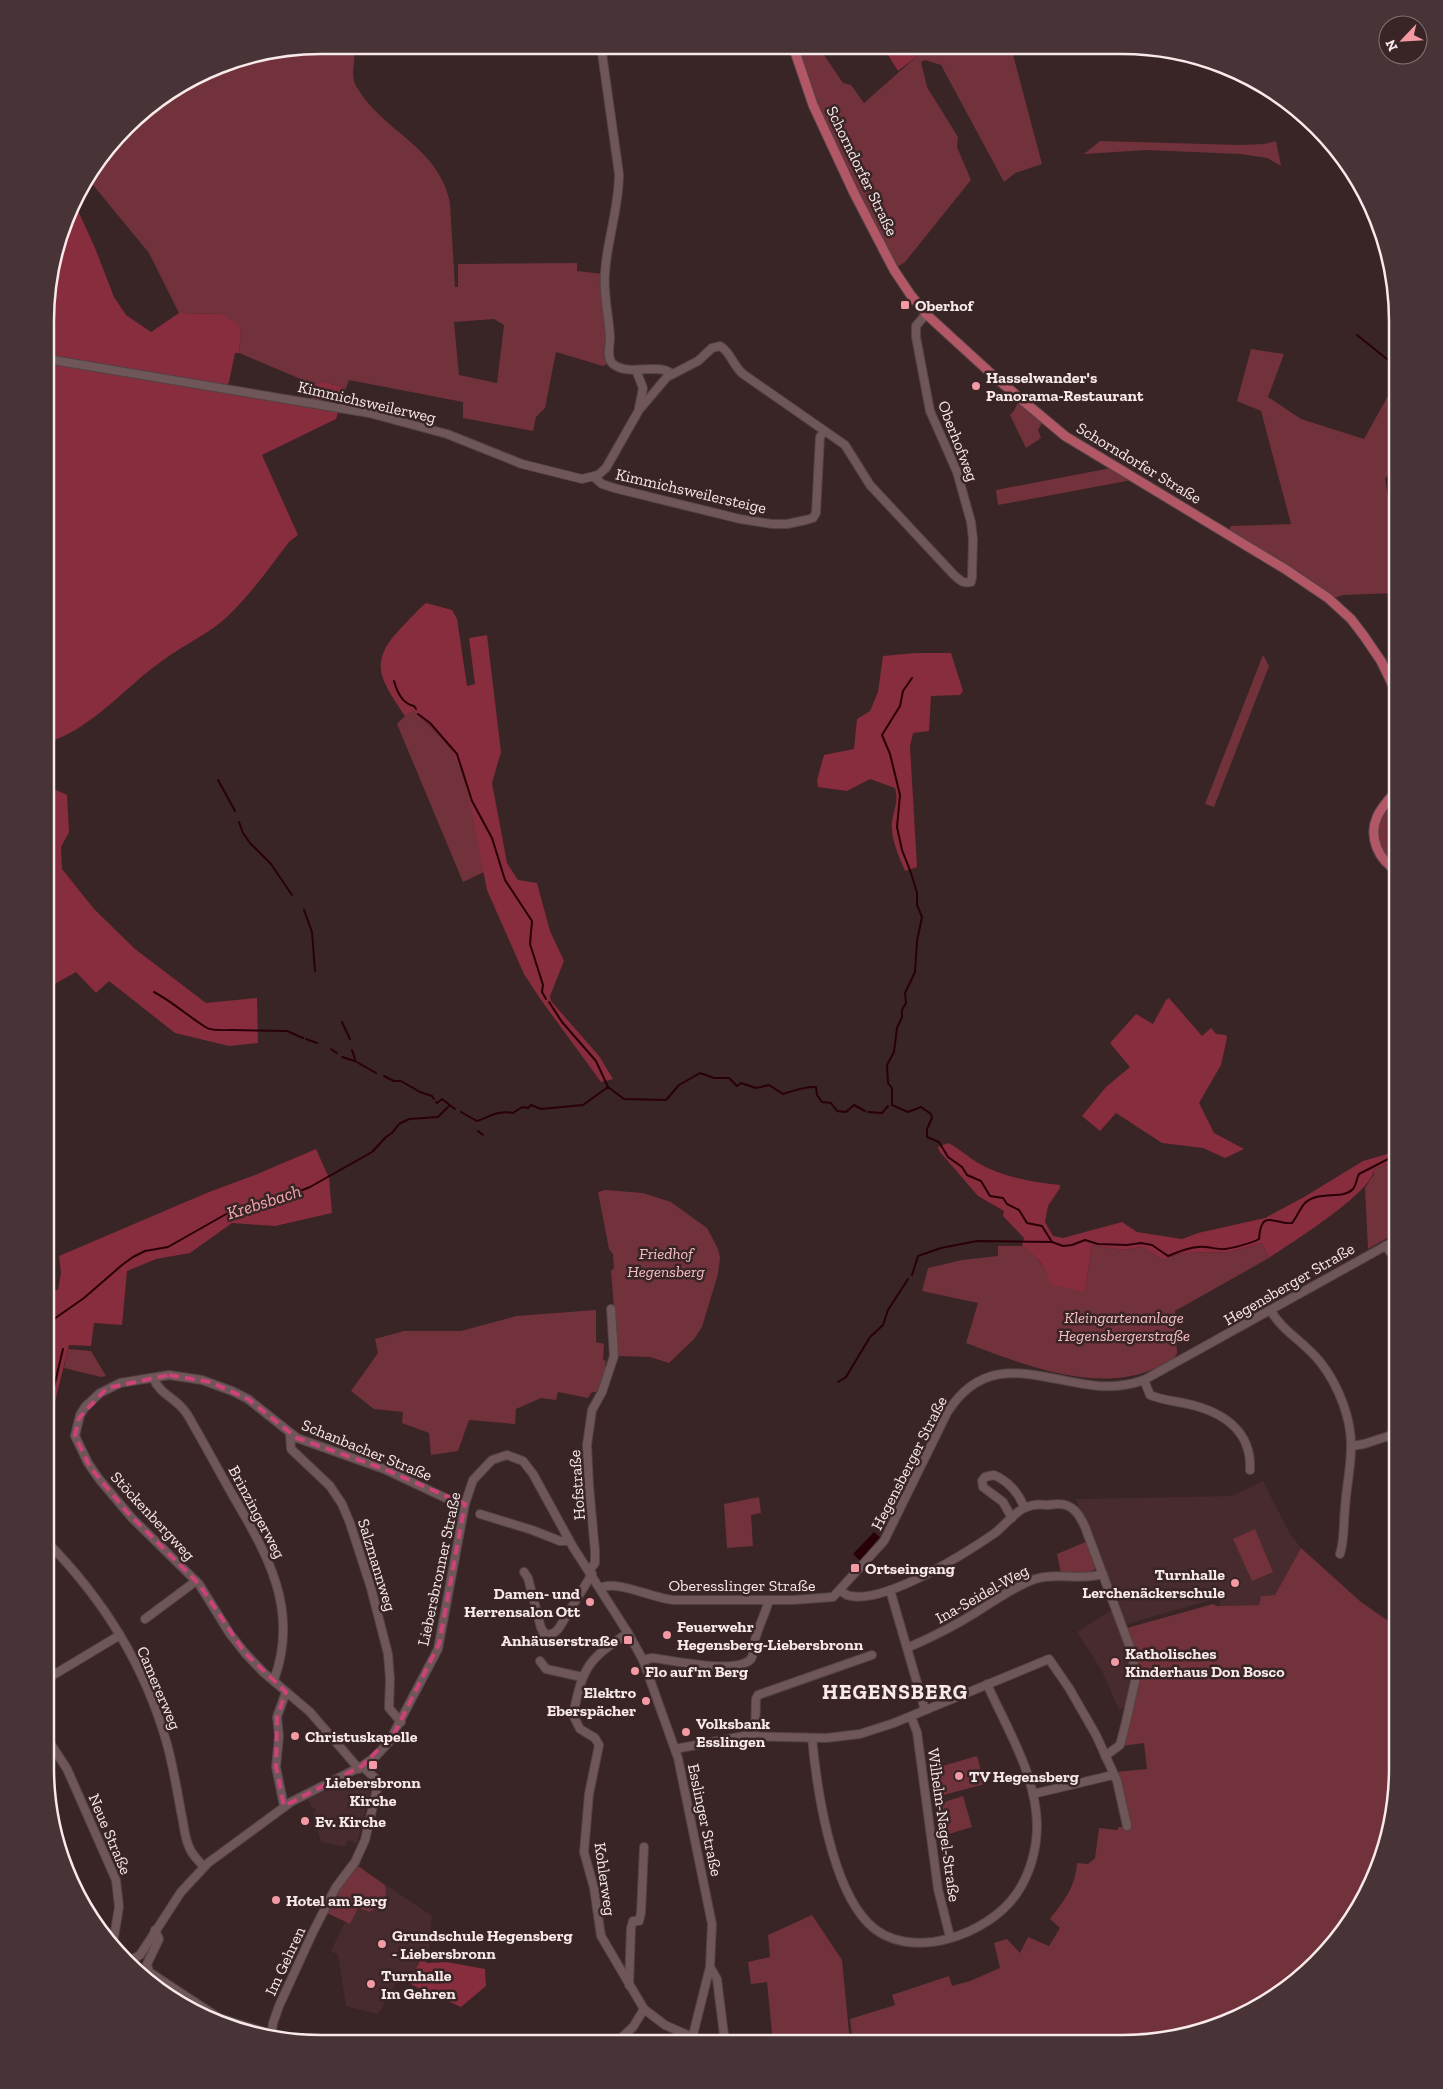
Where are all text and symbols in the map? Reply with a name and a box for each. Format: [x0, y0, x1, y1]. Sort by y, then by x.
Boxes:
north arrow [1378, 15, 1428, 65]
text: N [1382, 37, 1402, 54]
street label: Schorndorfer Straße [822, 103, 902, 239]
place label: Oberhof [915, 296, 975, 315]
marker: Oberhof [899, 299, 911, 311]
place label: Hasselwander's Panorama-Restaurant [986, 368, 1144, 405]
street label: Kimmichsweilerweg [296, 377, 438, 427]
marker: Hasselwander's Panorama-Restaurant [970, 380, 982, 392]
street label: Oberhofweg [934, 398, 982, 484]
street label: Schorndorfer Straße [1073, 418, 1205, 508]
street label: Kimmichsweilersteige [614, 464, 768, 518]
water label: Krebsbach [224, 1180, 304, 1224]
street label: Hegensberger Straße [1220, 1239, 1358, 1329]
park label: Friedhof Hegensberg [627, 1244, 705, 1281]
park label: Kleingartenanlage Hegensbergerstraße [1058, 1308, 1190, 1345]
street label: Hegensberger Straße [867, 1393, 951, 1533]
street label: Schanbacher Straße [299, 1415, 435, 1485]
street label: Hofstraße [565, 1449, 589, 1521]
street label: Brinzingerweg [225, 1462, 290, 1562]
street label: Stöckenbergweg [107, 1468, 199, 1565]
street label: Liebersbronner Straße [413, 1490, 465, 1648]
street label: Salzmannweg [354, 1516, 400, 1614]
place label: Ortseingang [865, 1559, 955, 1578]
street label: Ina-Seidel-Weg [932, 1560, 1032, 1627]
marker: Ortseingang [849, 1562, 861, 1574]
place label: Turnhalle Lerchenäckerschule [1082, 1565, 1225, 1602]
street label: Oberesslinger Straße [668, 1576, 816, 1595]
marker: Turnhalle Lerchenäckerschule [1229, 1577, 1241, 1589]
place label: Damen- und Herrensalon Ott [464, 1584, 581, 1621]
marker: Damen- und Herrensalon Ott [584, 1596, 596, 1608]
place label: Feuerwehr Hegensberg-Liebersbronn [677, 1617, 864, 1654]
marker: Feuerwehr Hegensberg-Liebersbronn [661, 1629, 673, 1641]
place label: Anhäuserstraße [501, 1631, 618, 1650]
marker: Anhäuserstraße [622, 1634, 634, 1646]
street label: Camererweg [133, 1643, 185, 1733]
place label: Katholisches Kinderhaus Don Bosco [1125, 1644, 1285, 1681]
marker: Katholisches Kinderhaus Don Bosco [1109, 1656, 1121, 1668]
place label: Flo auf'm Berg [645, 1662, 748, 1681]
marker: Flo auf'm Berg [629, 1665, 641, 1677]
district label: HEGENSBERG [822, 1679, 968, 1704]
place label: Elektro Eberspächer [547, 1683, 637, 1720]
marker: Elektro Eberspächer [640, 1695, 652, 1707]
place label: Volksbank Esslingen [696, 1714, 770, 1751]
marker: Volksbank Esslingen [680, 1726, 692, 1738]
place label: Christuskapelle [305, 1727, 418, 1746]
marker: Christuskapelle [289, 1730, 301, 1742]
street label: Wilhelm-Nagel-Straße [924, 1747, 964, 1903]
marker: Liebersbronn Kirche [367, 1759, 379, 1771]
street label: Esslinger Straße [684, 1762, 726, 1878]
place label: TV Hegensberg [969, 1767, 1079, 1786]
marker: TV Hegensberg [953, 1770, 965, 1782]
place label: Liebersbronn Kirche [325, 1773, 421, 1810]
street label: Neue Straße [84, 1791, 136, 1877]
place label: Ev. Kirche [315, 1812, 386, 1831]
marker: Ev. Kirche [299, 1815, 311, 1827]
street label: Kohlerweg [590, 1841, 620, 1917]
place label: Hotel am Berg [286, 1891, 387, 1910]
marker: Hotel am Berg [270, 1894, 282, 1906]
street label: Im Gehren [261, 1923, 309, 1998]
place label: Grundschule Hegensberg - Liebersbronn [392, 1926, 573, 1963]
marker: Grundschule Hegensberg - Liebersbronn [376, 1938, 388, 1950]
place label: Turnhalle Im Gehren [381, 1966, 456, 2003]
marker: Turnhalle Im Gehren [365, 1978, 377, 1990]

